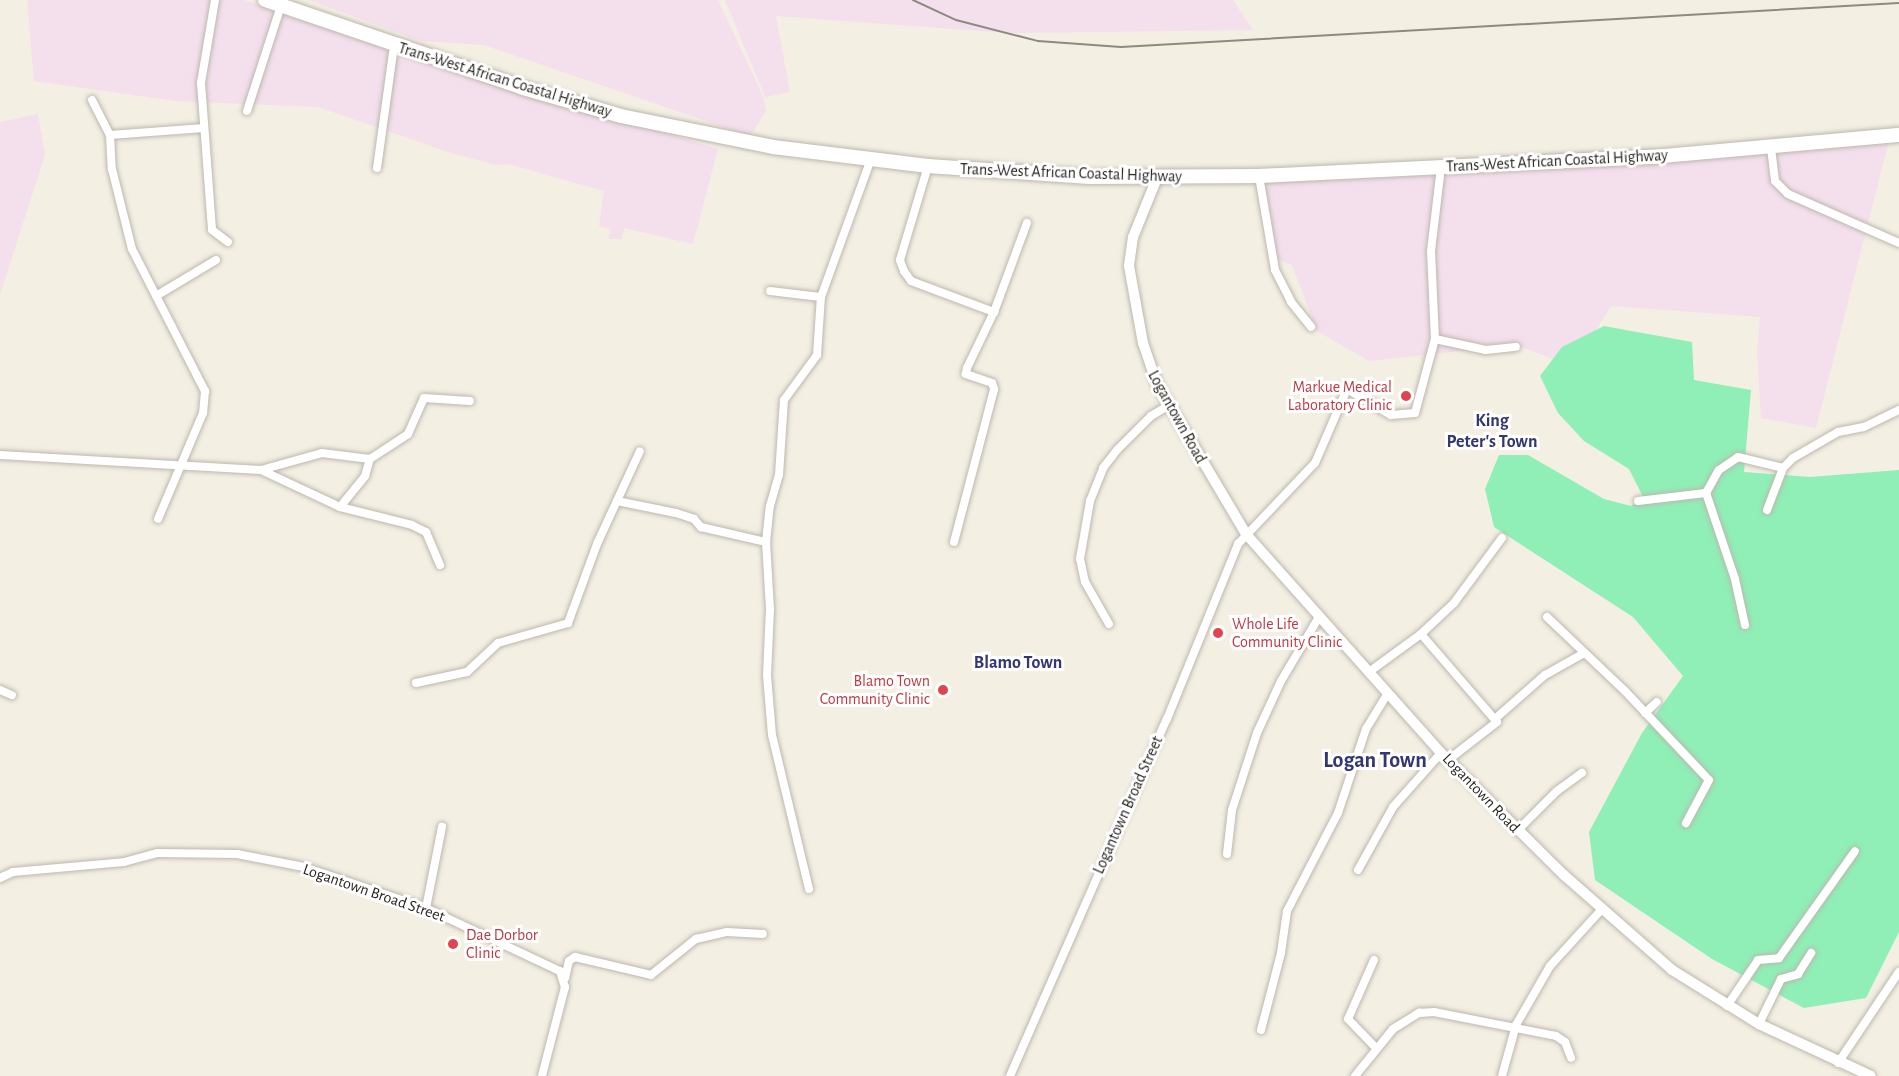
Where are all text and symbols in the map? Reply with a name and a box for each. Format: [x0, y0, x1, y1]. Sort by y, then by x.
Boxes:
street label: Trans-West African Coastal Highway [396, 38, 614, 122]
street label: Trans-West African Coastal Highway [1446, 146, 1668, 176]
street label: Trans-West African Coastal Highway [960, 160, 1182, 186]
street label: Logantown Road [1144, 367, 1210, 467]
place label: Markue Medical Laboratory Clinic [1288, 377, 1392, 415]
marker: Markue Medical Laboratory Clinic [1397, 387, 1415, 405]
district label: King Peter's Town [1447, 411, 1537, 454]
place label: Whole Life Community Clinic [1232, 614, 1342, 652]
marker: Whole Life Community Clinic [1209, 624, 1227, 642]
district label: Blamo Town [974, 652, 1062, 674]
place label: Blamo Town Community Clinic [820, 671, 930, 709]
marker: Blamo Town Community Clinic [934, 681, 952, 699]
street label: Logantown Broad Street [1089, 733, 1167, 877]
district label: Logan Town [1323, 748, 1427, 774]
street label: Logantown Road [1438, 749, 1524, 837]
street label: Logantown Broad Street [300, 860, 448, 926]
place label: Dae Dorbor Clinic [466, 925, 538, 963]
marker: Dae Dorbor Clinic [444, 935, 462, 953]

